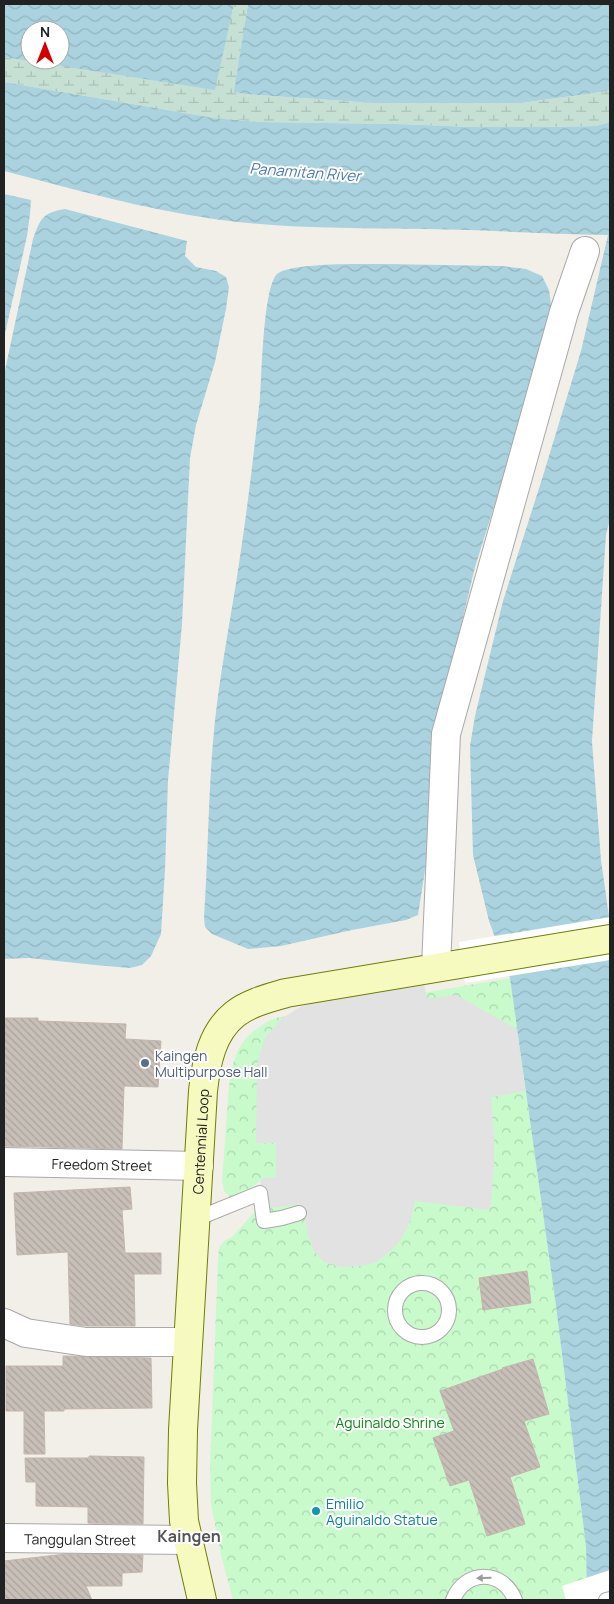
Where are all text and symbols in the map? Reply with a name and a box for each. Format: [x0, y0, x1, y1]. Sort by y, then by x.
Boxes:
north arrow [20, 20, 70, 70]
text: N [40, 22, 50, 41]
water label: Panamitan River [249, 158, 364, 187]
place label: Kaingen Multipurpose Hall [155, 1046, 268, 1081]
marker: Kaingen Multipurpose Hall [139, 1057, 151, 1069]
street label: Centennial Loop [187, 1088, 213, 1195]
street label: Freedom Street [51, 1153, 153, 1175]
park label: Aguinaldo Shrine [335, 1413, 445, 1432]
place label: Emilio Aguinaldo Statue [326, 1494, 438, 1529]
marker: Emilio Aguinaldo Statue [310, 1505, 322, 1517]
district label: Kaingen [157, 1525, 221, 1547]
street label: Tanggulan Street [24, 1529, 136, 1549]
one-way arrow [476, 1574, 492, 1582]

